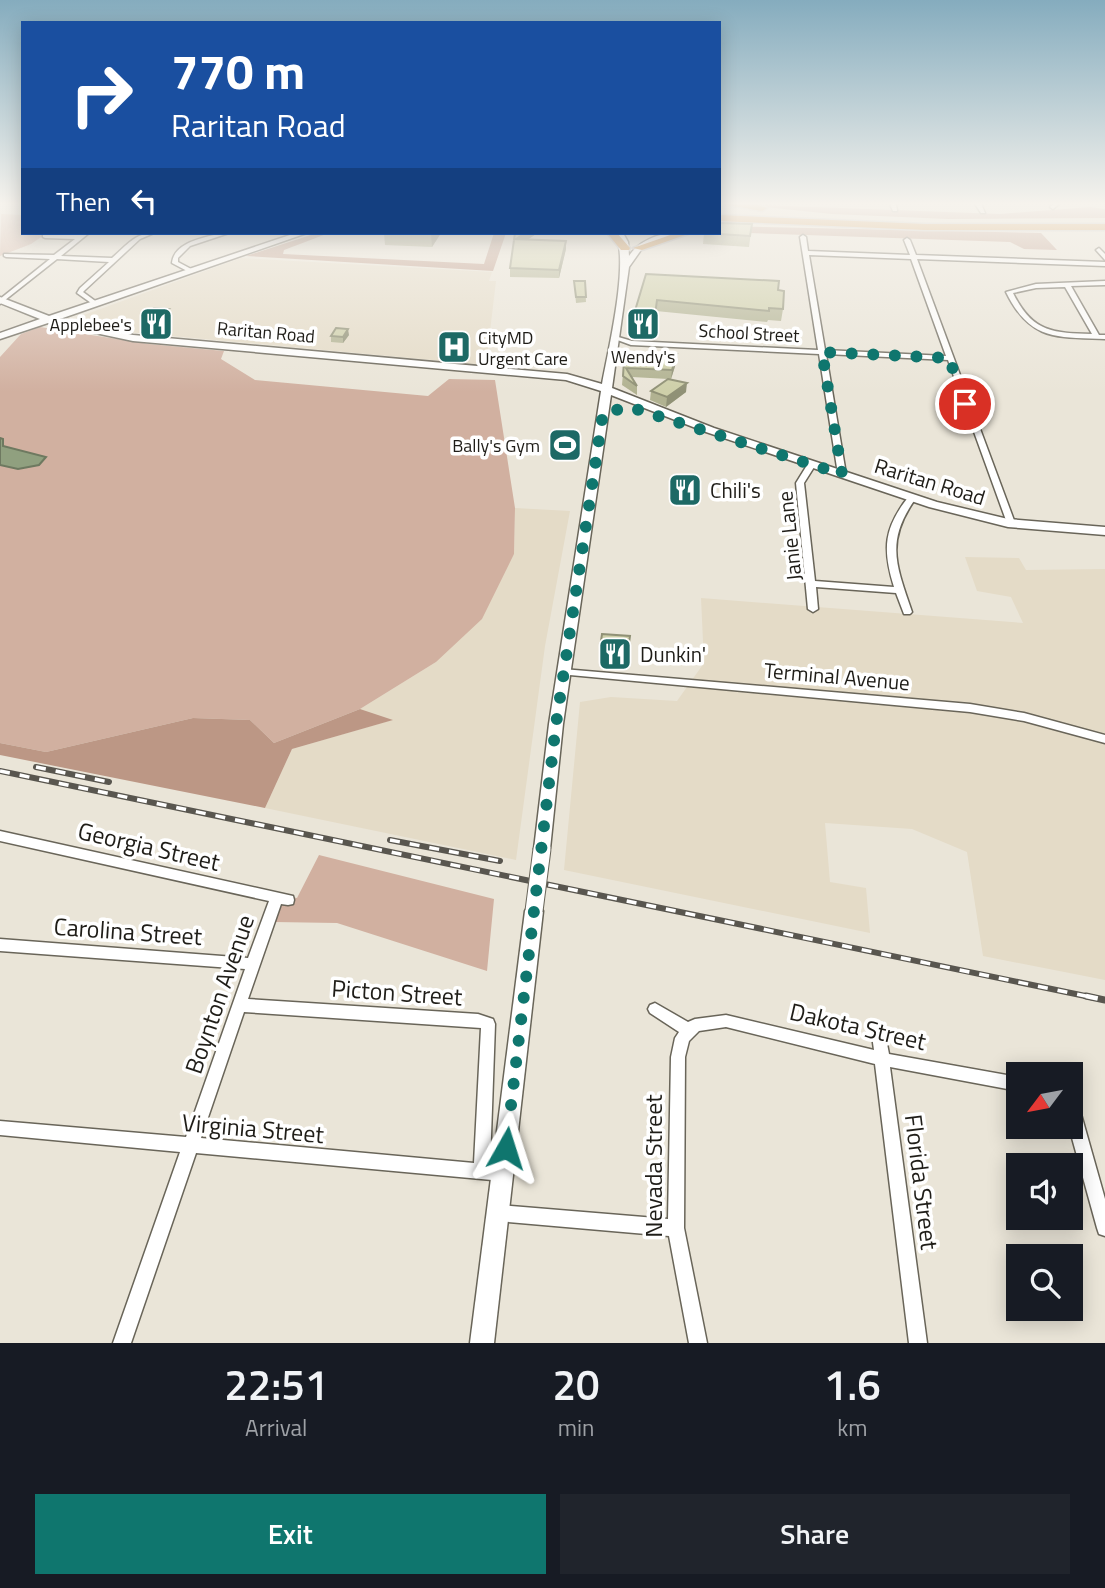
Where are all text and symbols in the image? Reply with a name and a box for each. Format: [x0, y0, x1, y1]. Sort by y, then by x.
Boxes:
text: 770 m [171, 33, 305, 108]
icon: right [56, 49, 147, 140]
text: Raritan Road [171, 101, 346, 149]
text: Then [56, 182, 111, 221]
icon: left [125, 182, 163, 220]
restaurant icon: Applebee's [137, 305, 175, 343]
restaurant icon: Wendy's [624, 305, 662, 343]
place label: Applebee's [50, 311, 132, 338]
street label: Raritan Road [216, 314, 316, 350]
street label: School Street [698, 317, 801, 349]
place label: CityMD Urgent Care [478, 324, 568, 372]
hospital icon: CityMD Urgent Care [435, 328, 473, 366]
place label: Wendy's [611, 343, 675, 370]
pin [935, 374, 995, 434]
icon: arrive [946, 385, 984, 423]
sports icon: Bally's Gym [546, 426, 584, 464]
place label: Bally's Gym [452, 432, 540, 459]
street label: Raritan Road [871, 449, 989, 513]
restaurant icon: Chili's [666, 471, 704, 509]
place label: Chili's [710, 474, 761, 506]
street label: Janie Lane [768, 489, 810, 583]
restaurant icon: Dunkin' [596, 635, 634, 673]
place label: Dunkin' [640, 638, 706, 670]
street label: Terminal Avenue [763, 654, 911, 698]
street label: Georgia Street [75, 812, 224, 880]
street label: Carolina Street [53, 908, 204, 954]
street label: Boynton Avenue [175, 910, 263, 1078]
street label: Picton Street [330, 969, 464, 1015]
street label: Dakota Street [786, 993, 930, 1059]
north arrow [1006, 1062, 1083, 1139]
map controls [1006, 1062, 1083, 1321]
street label: Nevada Street [635, 1094, 671, 1238]
street label: Virginia Street [181, 1104, 326, 1152]
position arrow [469, 1111, 543, 1185]
street label: Florida Street [896, 1112, 948, 1252]
button: sound [1006, 1153, 1083, 1230]
button: search [1006, 1244, 1083, 1321]
text: 22:51 [224, 1352, 328, 1416]
text: 20 [553, 1352, 600, 1416]
text: 1.6 [824, 1352, 881, 1416]
text: Arrival [245, 1410, 307, 1445]
text: min [558, 1410, 594, 1445]
text: km [837, 1410, 867, 1445]
button: Exit [35, 1494, 546, 1574]
button: Share [560, 1494, 1070, 1574]

